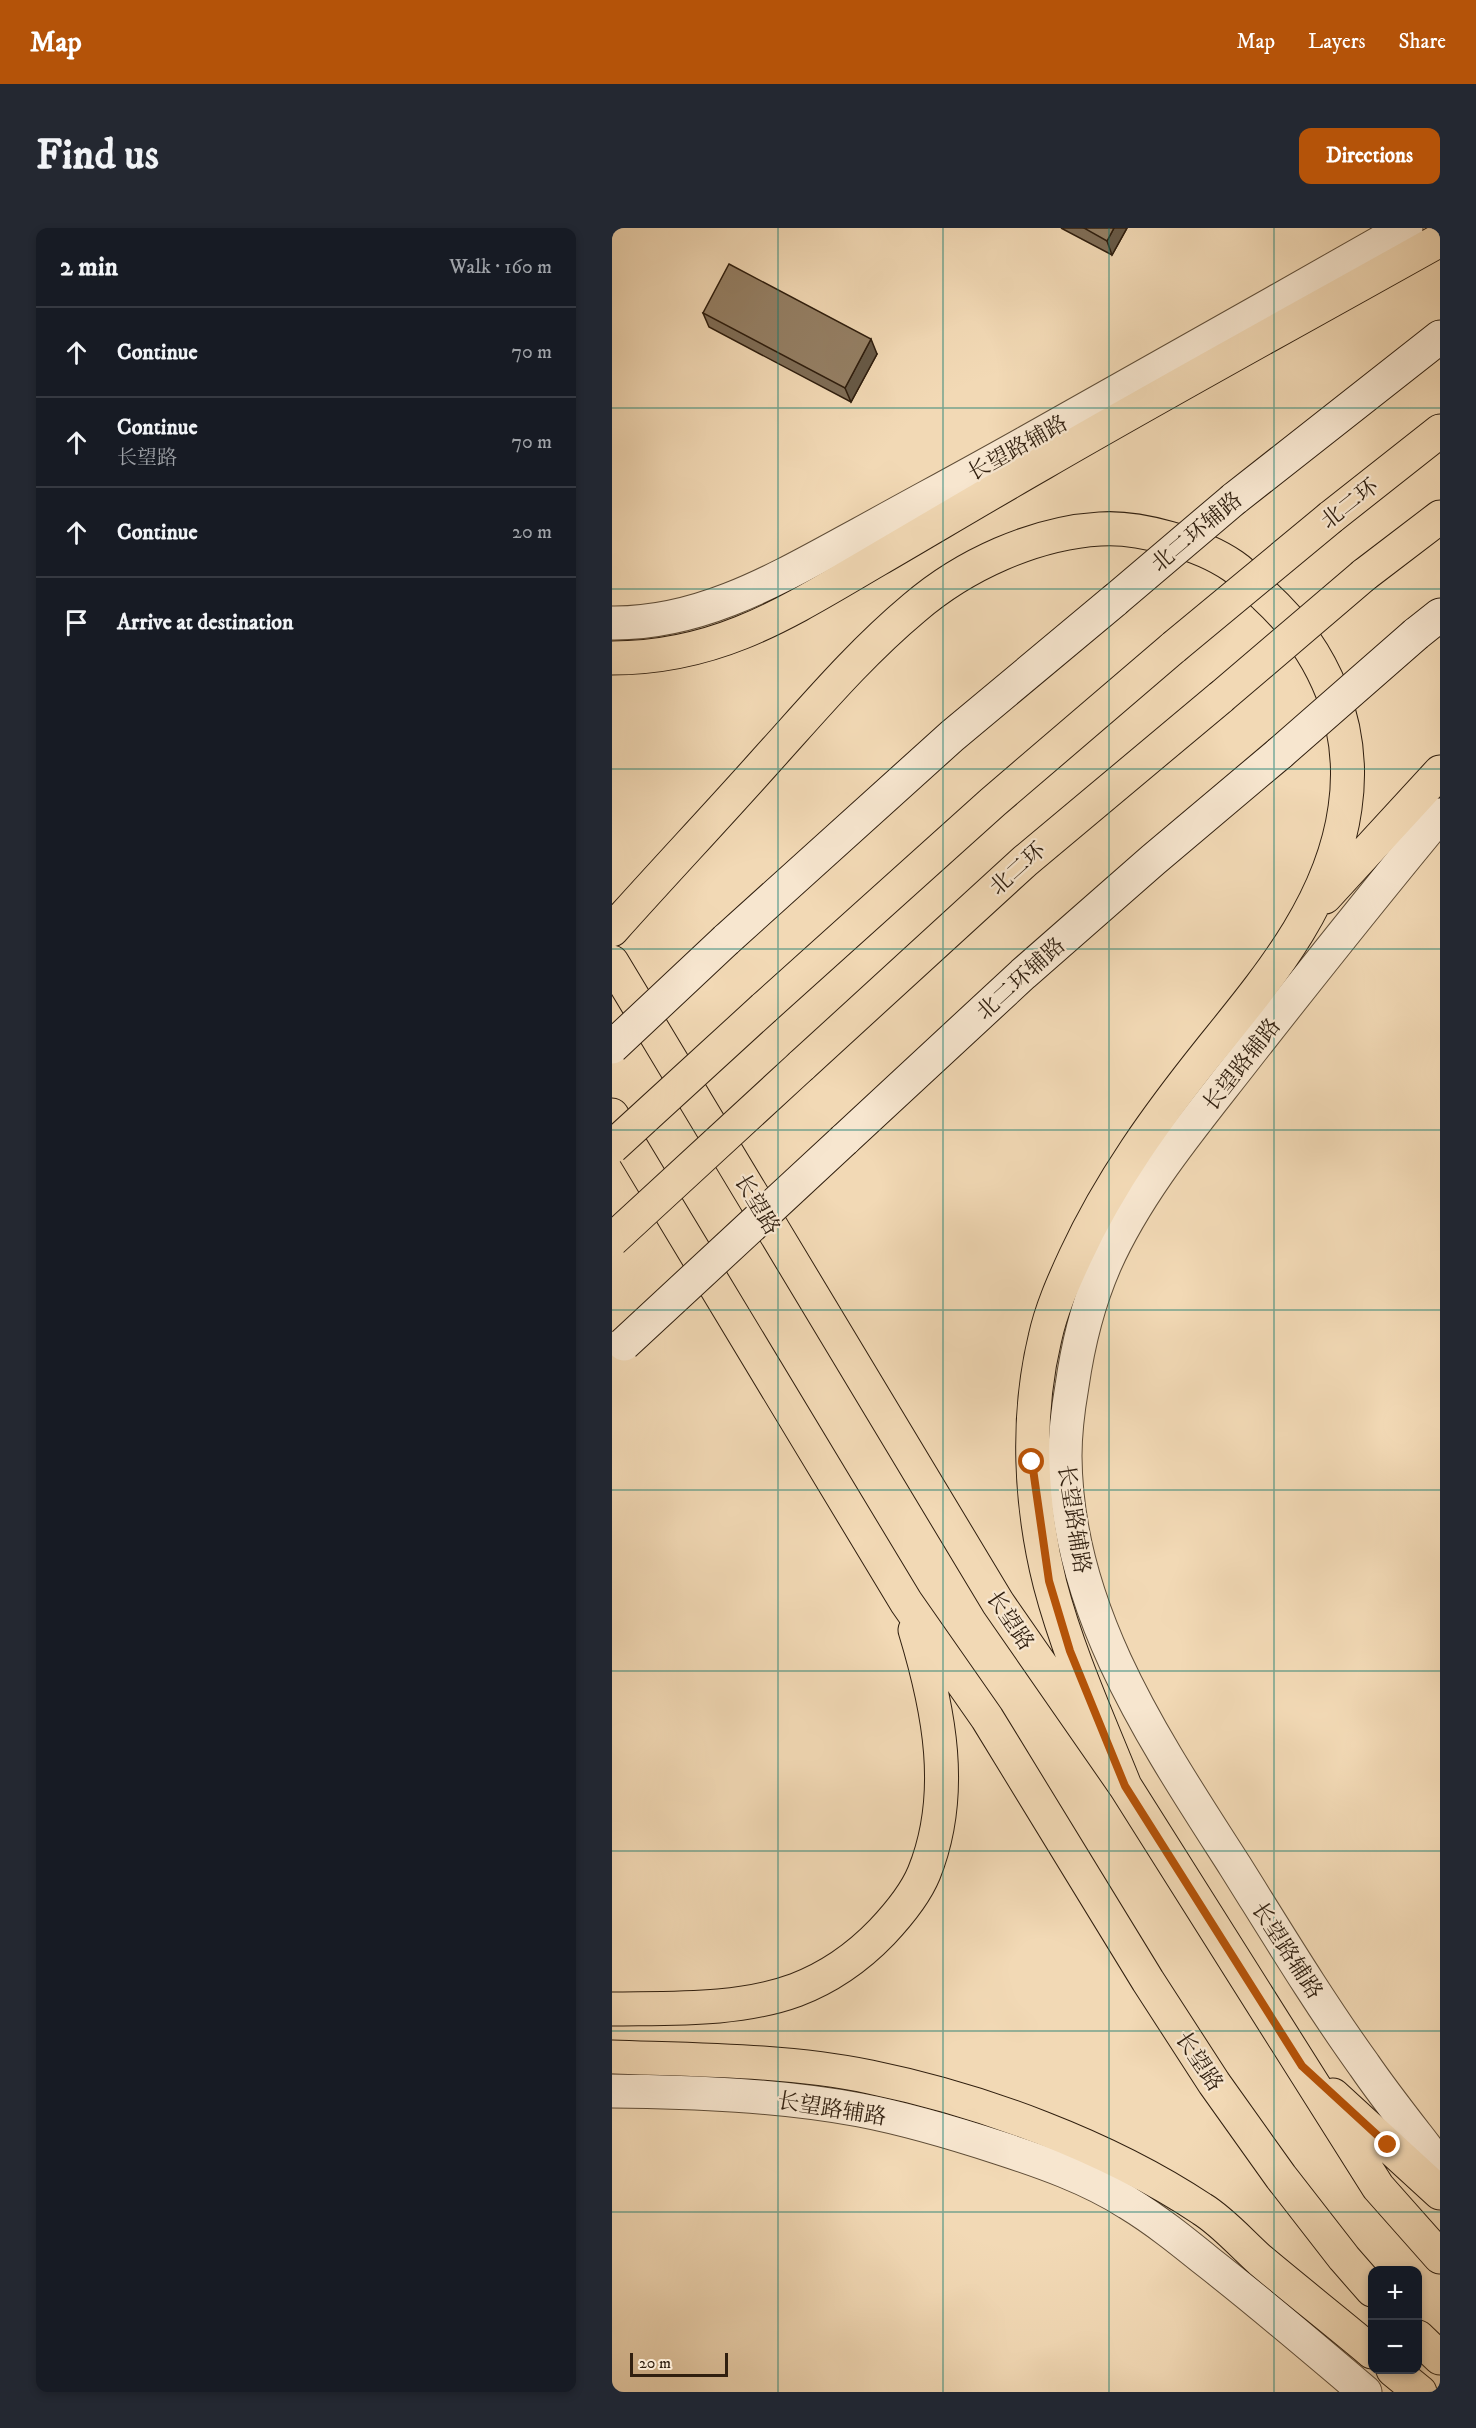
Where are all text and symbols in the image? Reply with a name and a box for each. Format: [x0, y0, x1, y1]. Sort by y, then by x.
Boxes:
text: Map [30, 25, 82, 60]
text: Map [1236, 29, 1275, 55]
text: Layers [1308, 29, 1366, 55]
text: Share [1399, 29, 1446, 55]
button: Directions [1299, 128, 1440, 184]
text: Find us [36, 130, 159, 182]
text: 2 min [60, 251, 118, 284]
text: Walk · 160 m [449, 255, 552, 280]
icon: ahead [60, 336, 93, 369]
text: Continue [117, 339, 198, 366]
text: 70 m [511, 340, 552, 365]
street label: 长望路辅路 [963, 410, 1072, 487]
text: Continue [117, 414, 198, 441]
icon: ahead [60, 426, 93, 459]
text: 70 m [511, 430, 552, 455]
text: 长望路 [117, 446, 177, 471]
street label: 北二环 [1316, 473, 1384, 535]
street label: 北二环辅路 [1146, 486, 1248, 578]
icon: ahead [60, 516, 93, 549]
text: Continue [117, 519, 198, 546]
text: 20 m [512, 520, 552, 545]
icon: arrive [60, 606, 93, 639]
text: Arrive at destination [117, 609, 294, 636]
street label: 北二环 [984, 837, 1052, 901]
street label: 北二环辅路 [971, 932, 1071, 1026]
street label: 长望路辅路 [1198, 1013, 1287, 1117]
street label: 长望路 [728, 1170, 785, 1240]
route start [1018, 1448, 1044, 1474]
street label: 长望路辅路 [1052, 1463, 1095, 1576]
street label: 长望路 [980, 1586, 1039, 1656]
street label: 长望路辅路 [1245, 1897, 1328, 2004]
street label: 长望路 [1169, 2027, 1228, 2097]
street label: 长望路辅路 [775, 2088, 888, 2131]
route end [1374, 2131, 1400, 2157]
map controls [1368, 2266, 1422, 2374]
button: + [1368, 2266, 1422, 2320]
button: − [1368, 2320, 1422, 2374]
scale bar [630, 2350, 728, 2378]
text: 20 m [639, 2353, 671, 2373]

